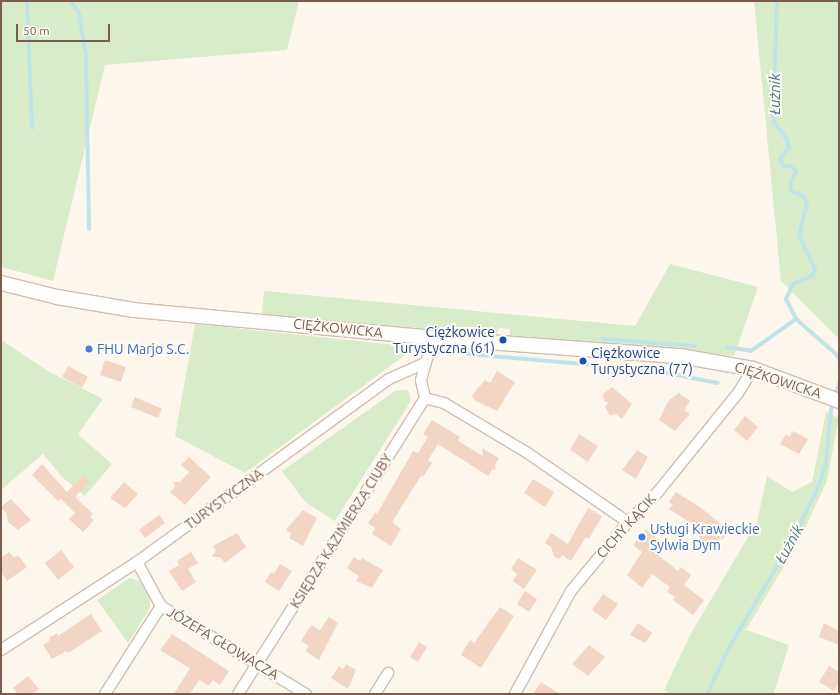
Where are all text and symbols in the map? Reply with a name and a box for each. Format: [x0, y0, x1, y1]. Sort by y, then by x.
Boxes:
scale bar [18, 16, 112, 42]
text: 50 m [23, 24, 50, 37]
water label: Łużnik [766, 73, 784, 115]
street label: CIĘŻKOWICKA [292, 315, 384, 341]
place label: Ciężkowice Turystyczna (61) [393, 324, 495, 356]
marker: Ciężkowice Turystyczna (61) [498, 335, 508, 345]
place label: FHU Marjo S.C. [97, 341, 189, 357]
marker: FHU Marjo S.C. [84, 344, 94, 354]
place label: Ciężkowice Turystyczna (77) [591, 345, 693, 378]
marker: Ciężkowice Turystyczna (77) [578, 356, 588, 366]
street label: CIĘŻKOWICKA [733, 358, 823, 402]
street label: KSIĘDZA KAZIMIERZA CIUBY [286, 451, 396, 611]
street label: TURYSTYCZNA [181, 465, 267, 533]
street label: CICHY KĄCIK [593, 490, 659, 562]
place label: Usługi Krawieckie Sylwia Dym [650, 521, 760, 554]
water label: Łużnik [771, 521, 807, 567]
marker: Usługi Krawieckie Sylwia Dym [637, 532, 647, 542]
street label: JÓZEFA GŁOWACZA [164, 603, 282, 683]

